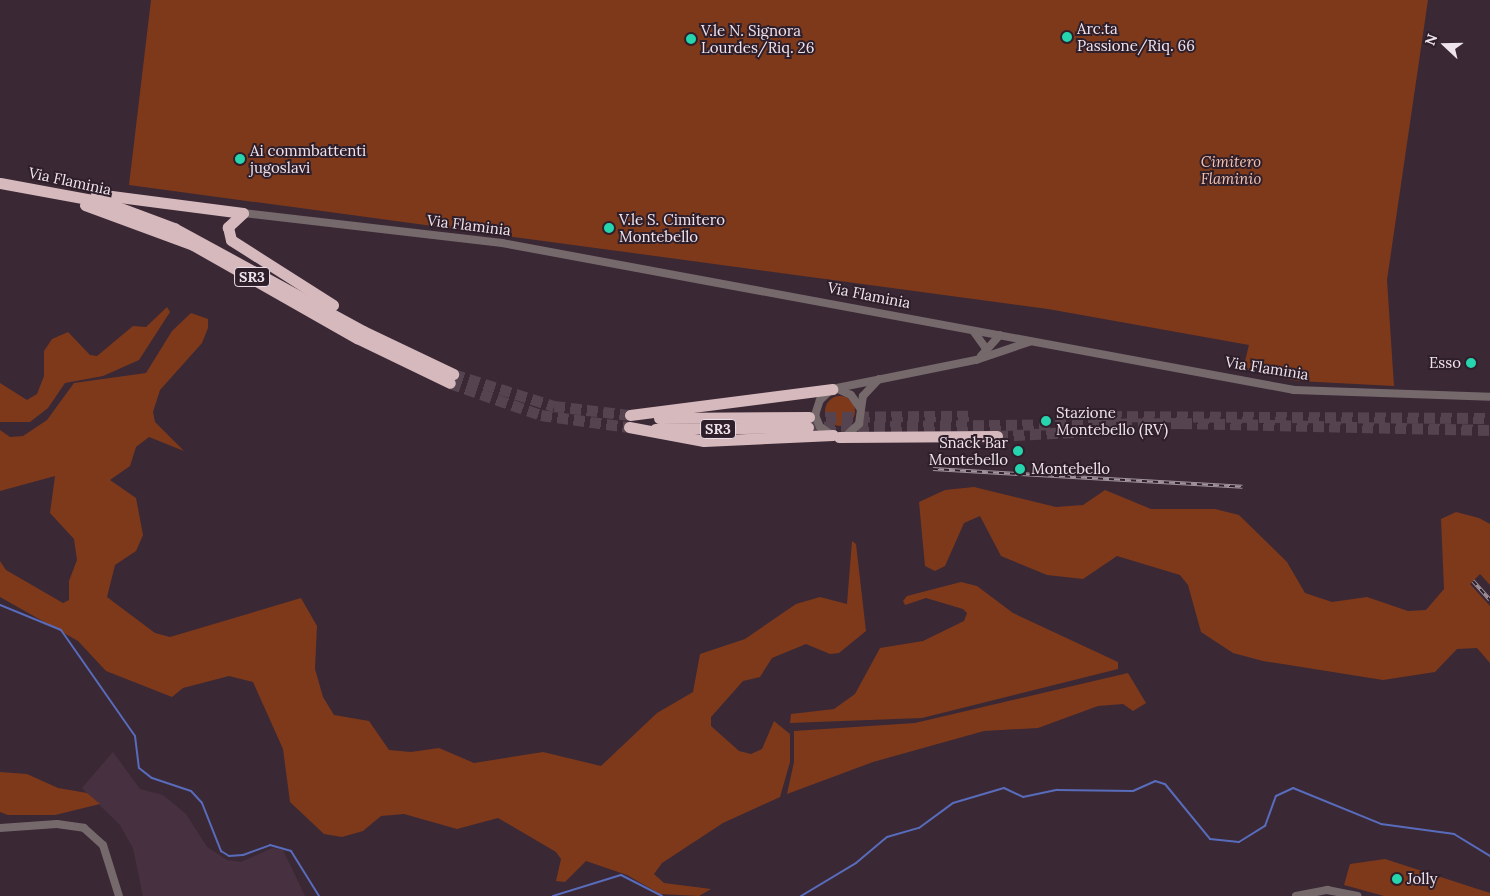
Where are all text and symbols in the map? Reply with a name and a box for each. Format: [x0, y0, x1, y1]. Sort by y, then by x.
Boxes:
place label: Arc.ta Passione/Riq. 66 [1077, 19, 1195, 54]
north arrow [1420, 20, 1470, 70]
place label: V.le N. Signora Lourdes/Riq. 26 [701, 21, 814, 56]
marker: Arc.ta Passione/Riq. 66 [1061, 31, 1073, 43]
text: N [1421, 31, 1441, 48]
marker: V.le N. Signora Lourdes/Riq. 26 [685, 33, 697, 45]
place label: Ai commbattenti jugoslavi [250, 141, 366, 176]
park label: Cimitero Flaminio [1201, 152, 1261, 187]
marker: Ai commbattenti jugoslavi [234, 153, 246, 165]
street label: Via Flaminia [27, 163, 113, 199]
place label: V.le S. Cimitero Montebello [619, 210, 725, 245]
street label: Via Flaminia [426, 211, 512, 239]
marker: V.le S. Cimitero Montebello [603, 222, 615, 234]
road number: SR3 [233, 266, 271, 288]
street label: Via Flaminia [826, 278, 912, 312]
street label: Via Flaminia [1224, 353, 1310, 383]
place label: Esso [1429, 354, 1461, 372]
marker: Esso [1465, 357, 1477, 369]
place label: Stazione Montebello (RV) [1056, 403, 1168, 438]
marker: Stazione Montebello (RV) [1040, 415, 1052, 427]
road number: SR3 [699, 418, 737, 440]
place label: Snack Bar Montebello [929, 433, 1008, 468]
marker: Snack Bar Montebello [1012, 445, 1024, 457]
place label: Montebello [1031, 460, 1110, 478]
marker: Montebello [1013, 462, 1027, 476]
place label: Jolly [1407, 870, 1437, 888]
marker: Jolly [1391, 873, 1403, 885]

